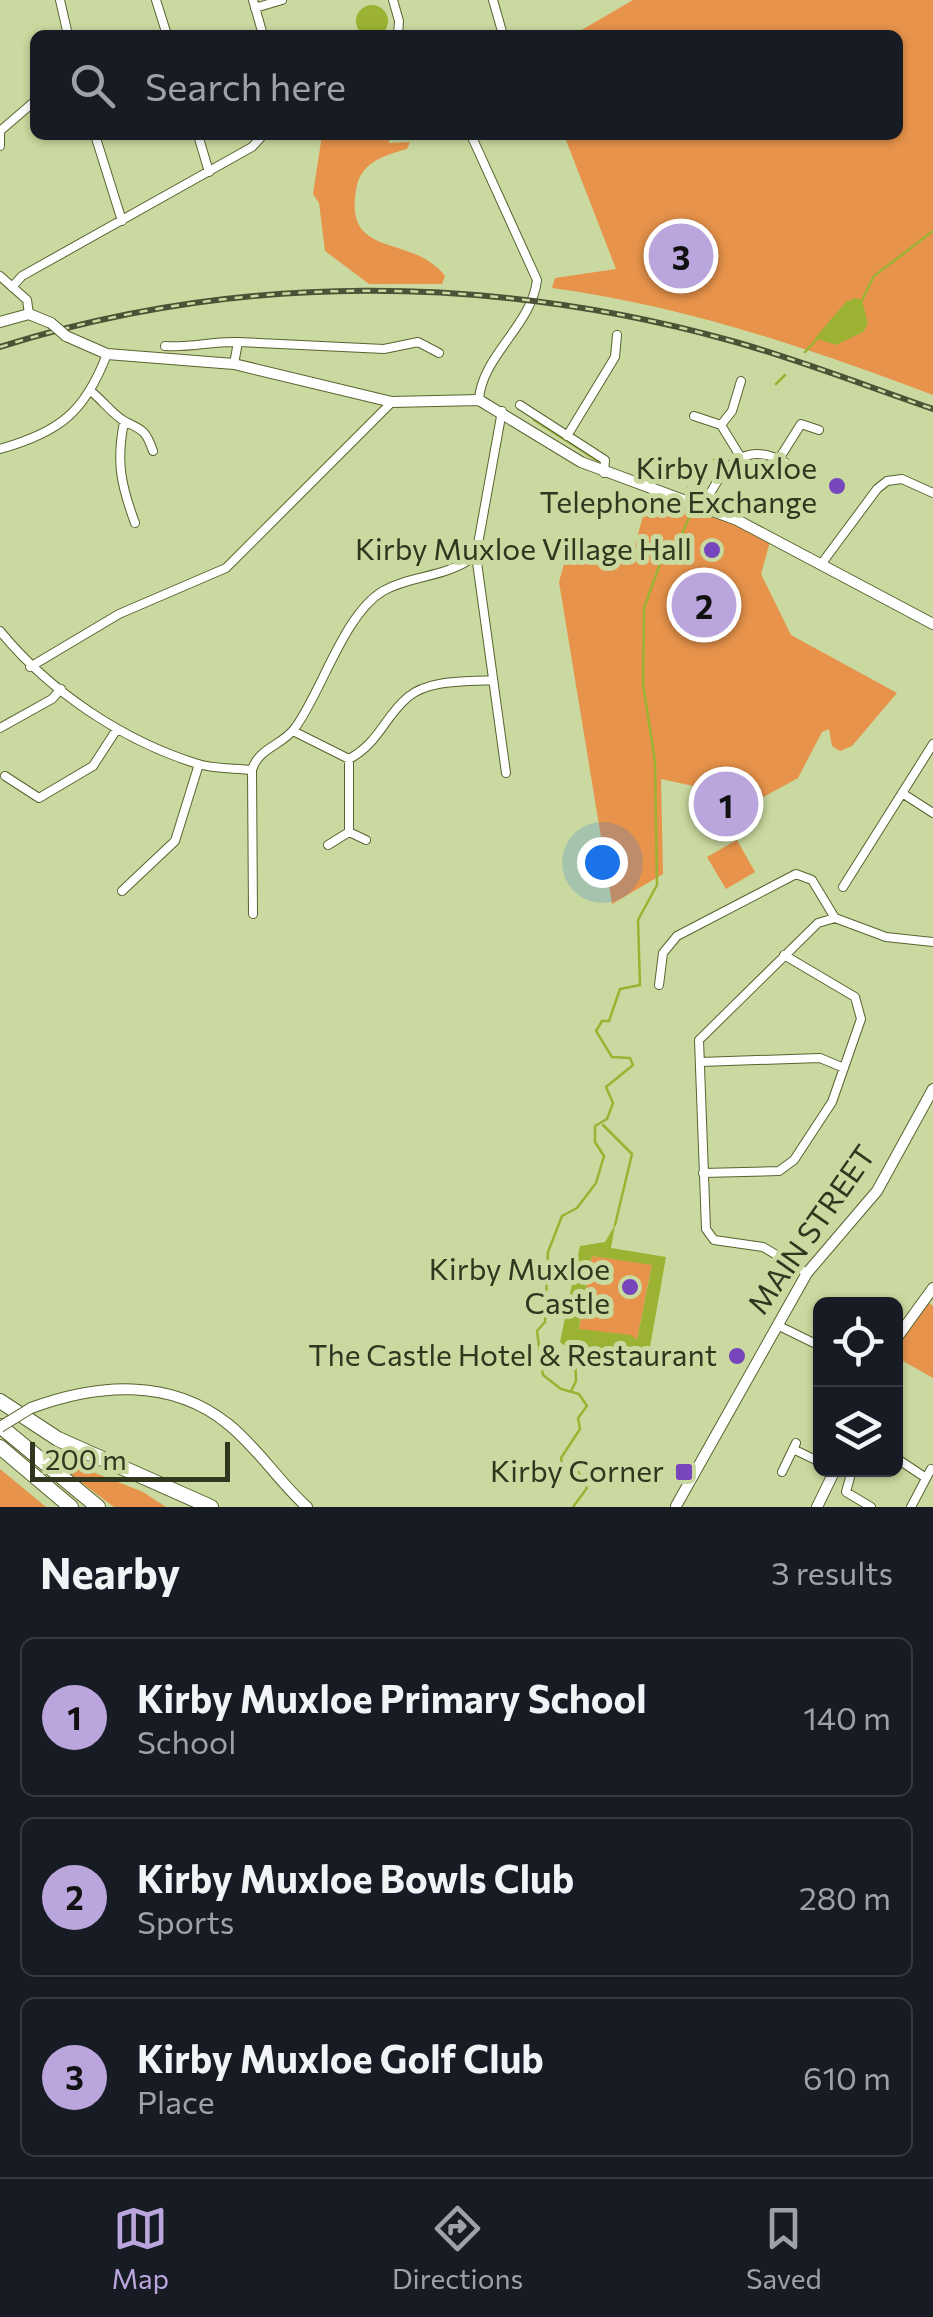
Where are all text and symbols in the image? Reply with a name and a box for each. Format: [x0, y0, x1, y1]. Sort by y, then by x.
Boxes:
search box [30, 30, 903, 140]
icon: search [65, 58, 120, 113]
text: Search here [145, 62, 346, 109]
pin: 3 [648, 218, 714, 294]
place label: Kirby Muxloe Telephone Exchange [539, 448, 817, 519]
marker: Kirby Muxloe Telephone Exchange [826, 475, 848, 497]
place label: Kirby Muxloe Village Hall [355, 529, 692, 566]
marker: Kirby Muxloe Village Hall [701, 539, 723, 561]
pin: 2 [672, 568, 736, 642]
pin: 1 [694, 766, 758, 842]
your location [577, 837, 628, 888]
street label: MAIN STREET [738, 1137, 882, 1320]
place label: Kirby Muxloe Castle [429, 1249, 610, 1320]
marker: Kirby Muxloe Castle [619, 1276, 641, 1298]
map controls [813, 1297, 903, 1477]
button: locate [813, 1297, 903, 1387]
place label: The Castle Hotel & Restaurant [308, 1335, 717, 1372]
marker: The Castle Hotel & Restaurant [726, 1345, 748, 1367]
button: layers [813, 1387, 903, 1477]
scale bar [30, 1437, 230, 1482]
text: 200 m [45, 1442, 127, 1476]
place label: Kirby Corner [490, 1451, 664, 1488]
marker: Kirby Corner [673, 1461, 695, 1483]
text: Nearby [40, 1546, 180, 1598]
text: 3 results [771, 1552, 893, 1592]
text: Kirby Muxloe Primary School [137, 1674, 647, 1721]
text: 1 [67, 1697, 82, 1737]
text: 140 m [803, 1697, 891, 1737]
text: School [137, 1721, 236, 1761]
text: Kirby Muxloe Bowls Club [137, 1854, 574, 1901]
text: 2 [65, 1877, 84, 1917]
text: 280 m [799, 1877, 891, 1917]
text: Sports [137, 1901, 234, 1941]
text: Kirby Muxloe Golf Club [137, 2034, 544, 2081]
text: 3 [65, 2057, 84, 2097]
text: 610 m [803, 2057, 891, 2097]
text: Place [137, 2081, 215, 2121]
tab: Map [111, 2201, 169, 2295]
tab: Directions [392, 2201, 523, 2295]
tab: Saved [746, 2201, 822, 2295]

